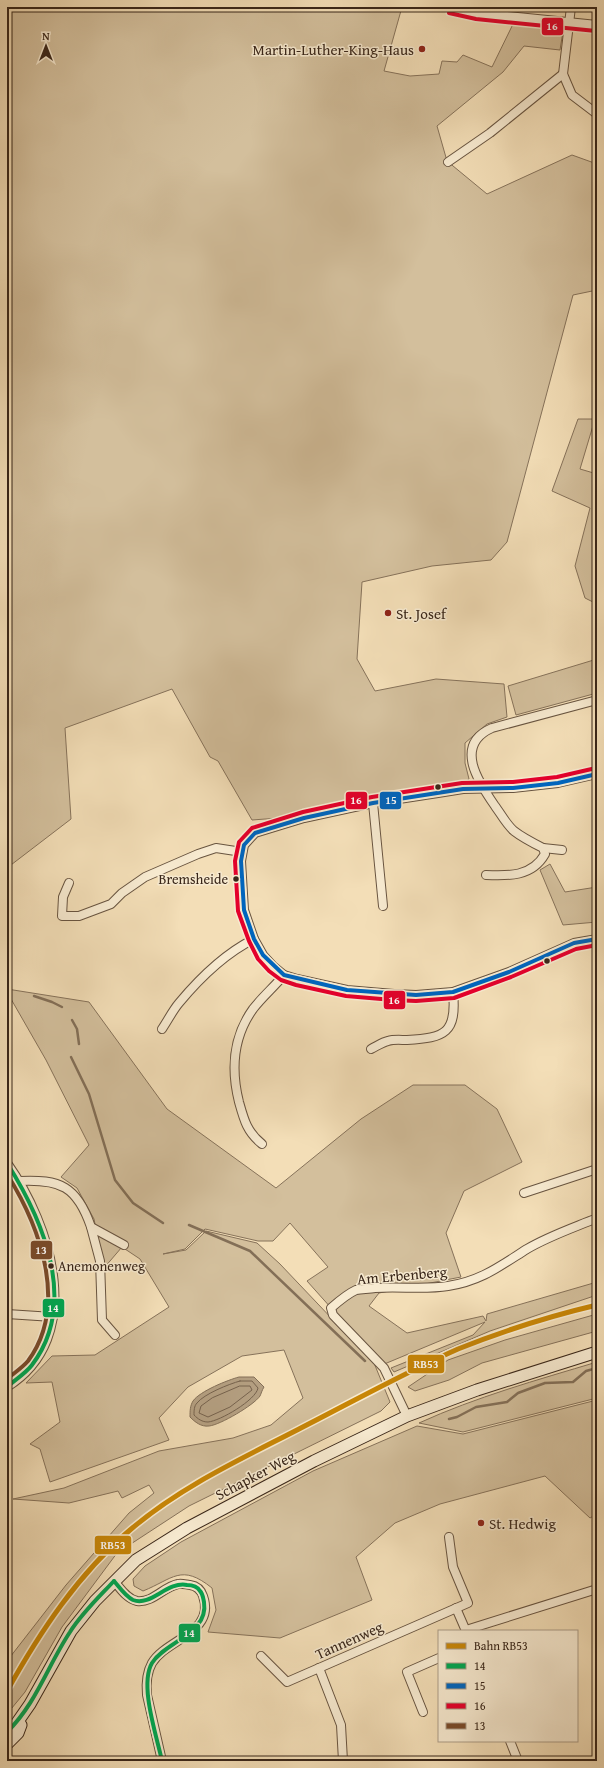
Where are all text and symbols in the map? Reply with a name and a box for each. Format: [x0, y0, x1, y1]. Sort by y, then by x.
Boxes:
line badge: 16 [541, 17, 564, 36]
text: 16 [546, 18, 558, 34]
north arrow [26, 26, 66, 66]
text: N [42, 28, 50, 44]
place label: Martin-Luther-King-Haus [253, 39, 414, 60]
marker: Martin-Luther-King-Haus [417, 44, 427, 54]
place label: St. Josef [396, 603, 448, 624]
marker: St. Josef [383, 608, 393, 618]
unlabelled marker [433, 782, 443, 792]
line badge: 16 [345, 791, 368, 810]
line badge: 15 [379, 791, 402, 810]
text: 16 [350, 792, 362, 808]
text: 15 [385, 792, 397, 808]
place label: Bremsheide [159, 869, 228, 889]
marker: Bremsheide [231, 874, 241, 884]
unlabelled marker [542, 956, 552, 966]
line badge: 16 [383, 990, 406, 1010]
text: 16 [388, 992, 400, 1008]
line badge: 13 [30, 1240, 53, 1260]
text: 13 [35, 1242, 47, 1258]
place label: Anemonenweg [58, 1256, 145, 1276]
marker: Anemonenweg [46, 1261, 56, 1271]
street label: Am Erbenberg [356, 1261, 448, 1289]
line badge: 14 [42, 1298, 65, 1318]
text: 14 [47, 1300, 59, 1316]
line badge: RB53 [407, 1354, 445, 1374]
text: RB53 [413, 1356, 439, 1372]
street label: Schapker Weg [211, 1445, 299, 1505]
place label: St. Hedwig [489, 1513, 556, 1534]
marker: St. Hedwig [476, 1518, 486, 1528]
line badge: RB53 [94, 1535, 132, 1555]
text: RB53 [100, 1537, 126, 1553]
street label: Tannenweg [312, 1616, 387, 1664]
line badge: 14 [178, 1623, 201, 1643]
text: 14 [183, 1625, 195, 1641]
legend [438, 1630, 578, 1742]
text: Bahn RB53 [474, 1637, 528, 1654]
text: 14 [474, 1657, 486, 1674]
text: 15 [474, 1677, 486, 1694]
text: 16 [474, 1697, 486, 1714]
text: 13 [474, 1717, 486, 1734]

